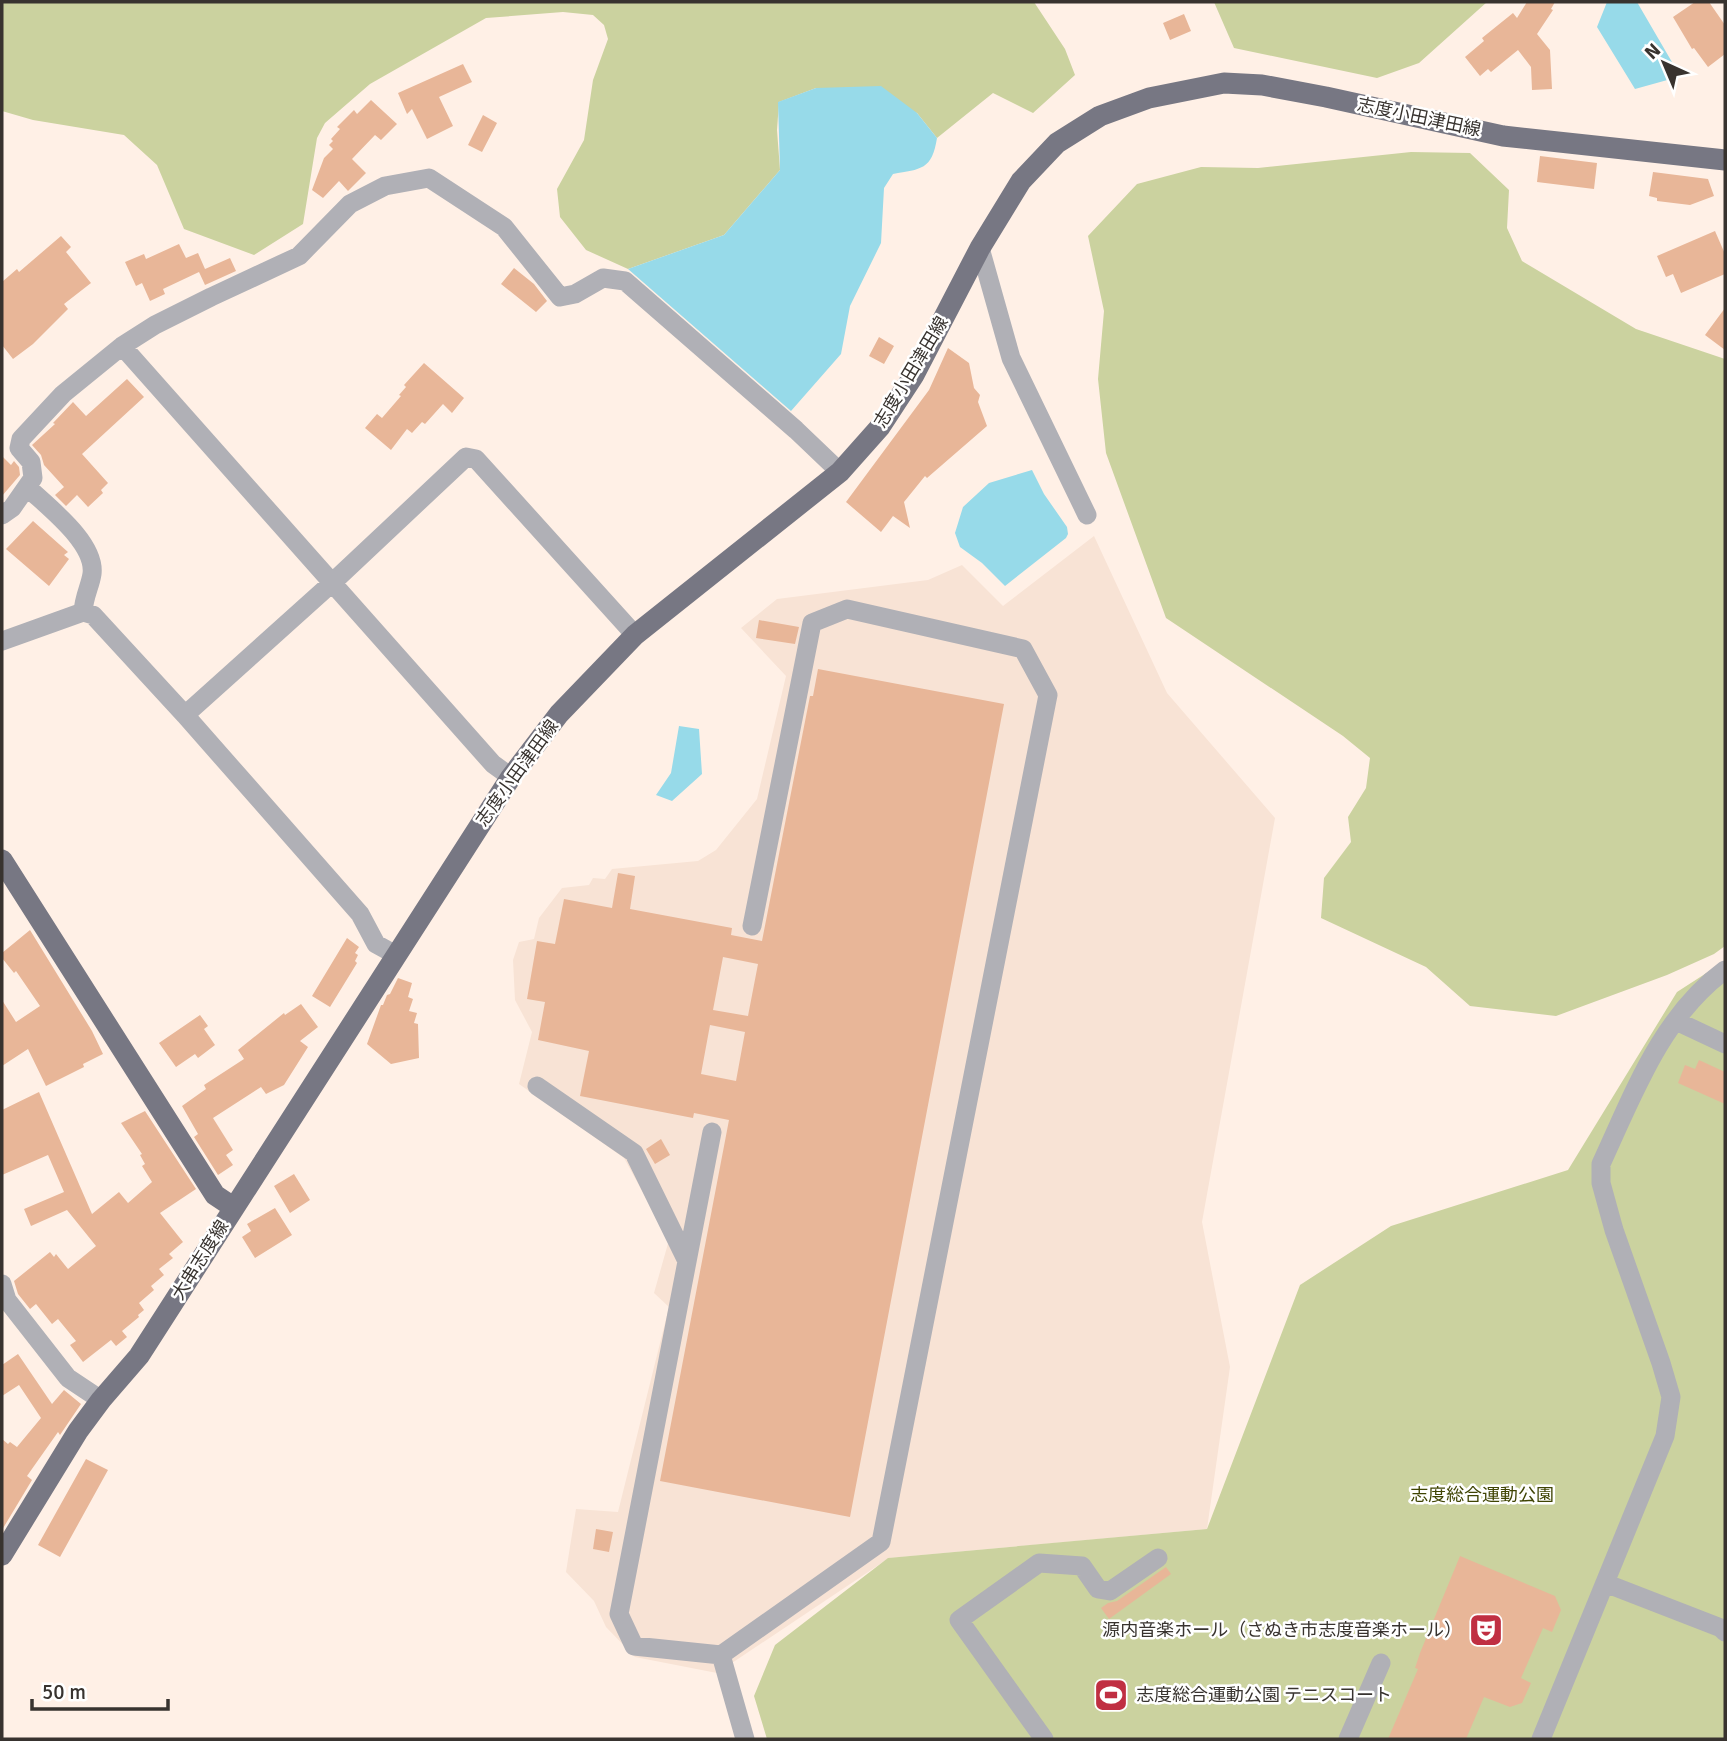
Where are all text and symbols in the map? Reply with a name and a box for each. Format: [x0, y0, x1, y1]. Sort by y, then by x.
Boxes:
north arrow [1629, 28, 1699, 98]
text: N [1640, 38, 1666, 65]
street label: 志度小田津田線 [1355, 93, 1483, 141]
street label: 志度小田津田線 [869, 312, 953, 432]
street label: 志度小田津田線 [471, 716, 563, 830]
street label: 大串志度線 [167, 1216, 233, 1304]
park label: 志度総合運動公園 [1410, 1484, 1554, 1506]
theatre icon: 源内音楽ホール（さぬき市志度音楽ホール） [1467, 1611, 1505, 1649]
place label: 源内音楽ホール（さぬき市志度音楽ホール） [1102, 1619, 1462, 1641]
scale bar [32, 1668, 168, 1712]
sports icon: 志度総合運動公園 テニスコート [1092, 1676, 1130, 1714]
text: 50 m [42, 1679, 86, 1705]
place label: 志度総合運動公園 テニスコート [1136, 1684, 1392, 1706]

